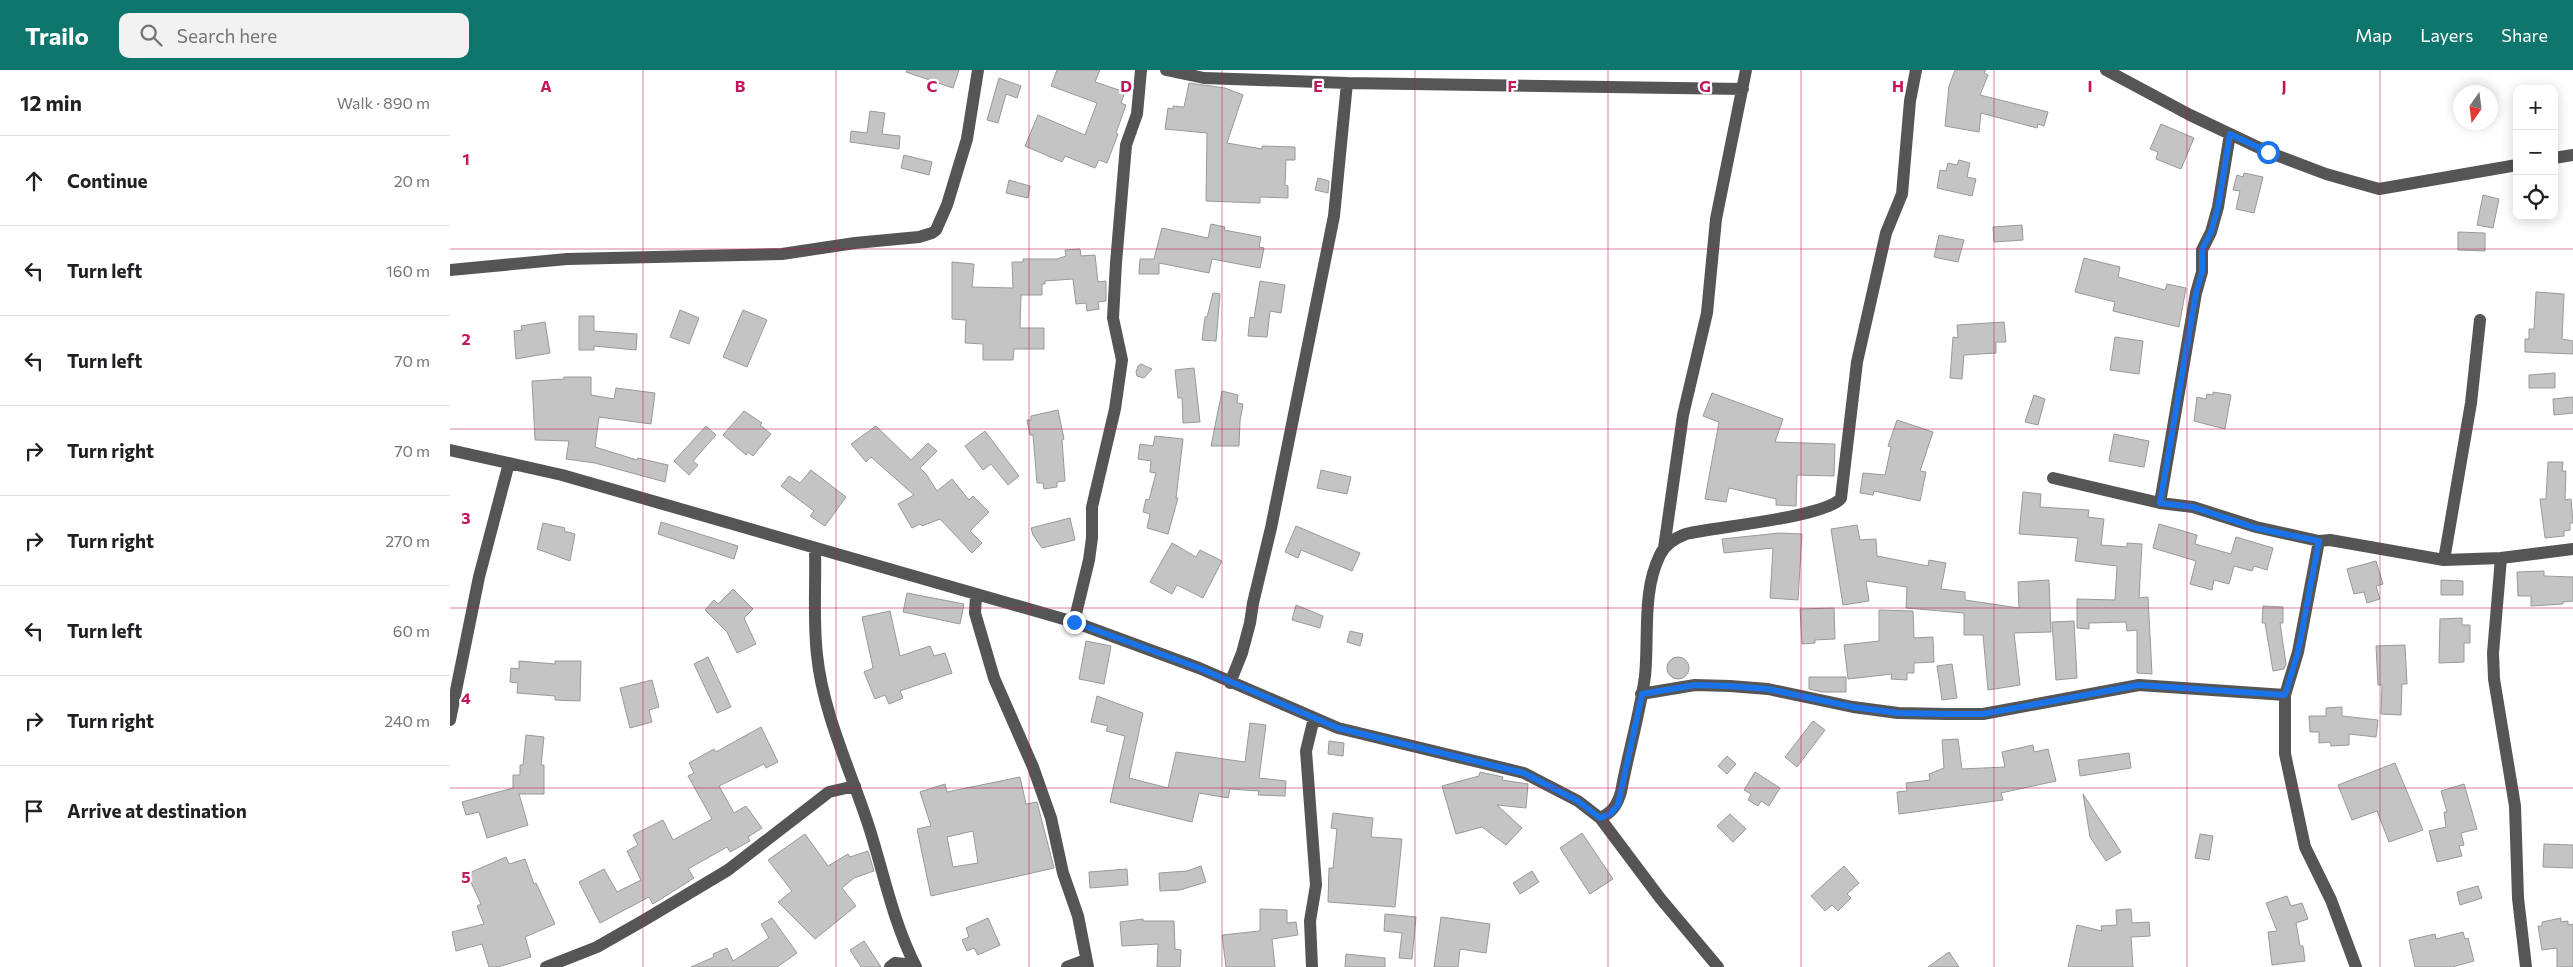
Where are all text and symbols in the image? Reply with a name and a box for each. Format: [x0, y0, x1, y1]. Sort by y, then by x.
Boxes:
search box [119, 13, 469, 58]
text: Trailo [25, 21, 89, 50]
icon: search [137, 21, 165, 49]
text: Search here [177, 24, 277, 47]
text: Map [2355, 24, 2392, 46]
text: Layers [2420, 24, 2473, 46]
text: Share [2501, 24, 2548, 46]
text: A [540, 76, 552, 95]
text: B [735, 76, 746, 95]
text: C [927, 76, 938, 95]
text: D [1120, 76, 1132, 95]
text: E [1313, 76, 1323, 95]
text: F [1507, 76, 1517, 95]
text: G [1699, 76, 1711, 95]
text: H [1892, 76, 1904, 95]
text: I [2087, 76, 2093, 95]
text: J [2281, 76, 2287, 95]
north arrow [2453, 85, 2498, 130]
map controls [2513, 85, 2558, 220]
button: + [2513, 85, 2558, 130]
text: 12 min [20, 90, 82, 115]
text: Walk · 890 m [337, 93, 430, 112]
button: − [2513, 130, 2558, 175]
route start [2257, 141, 2280, 164]
text: 1 [462, 149, 470, 168]
icon: ahead [20, 167, 48, 195]
text: Continue [67, 169, 147, 192]
text: 20 m [394, 171, 430, 190]
button: locate [2513, 175, 2558, 220]
icon: left [20, 257, 48, 285]
text: Turn left [67, 259, 142, 282]
text: 160 m [386, 261, 430, 280]
text: 2 [461, 329, 471, 348]
icon: left [20, 347, 48, 375]
text: Turn left [67, 349, 142, 372]
text: 70 m [394, 351, 430, 370]
icon: right [20, 437, 48, 465]
text: Turn right [67, 439, 154, 462]
text: 70 m [394, 441, 430, 460]
text: 3 [461, 508, 471, 527]
icon: right [20, 527, 48, 555]
text: Turn right [67, 529, 154, 552]
text: 270 m [385, 531, 430, 550]
route end [1063, 611, 1086, 634]
icon: left [20, 617, 48, 645]
text: Turn left [67, 619, 142, 642]
text: 60 m [393, 621, 430, 640]
text: 4 [461, 688, 471, 707]
icon: right [20, 707, 48, 735]
text: Turn right [67, 709, 154, 732]
text: 240 m [384, 711, 430, 730]
icon: arrive [20, 797, 48, 825]
text: Arrive at destination [67, 799, 247, 822]
text: 5 [461, 867, 471, 886]

